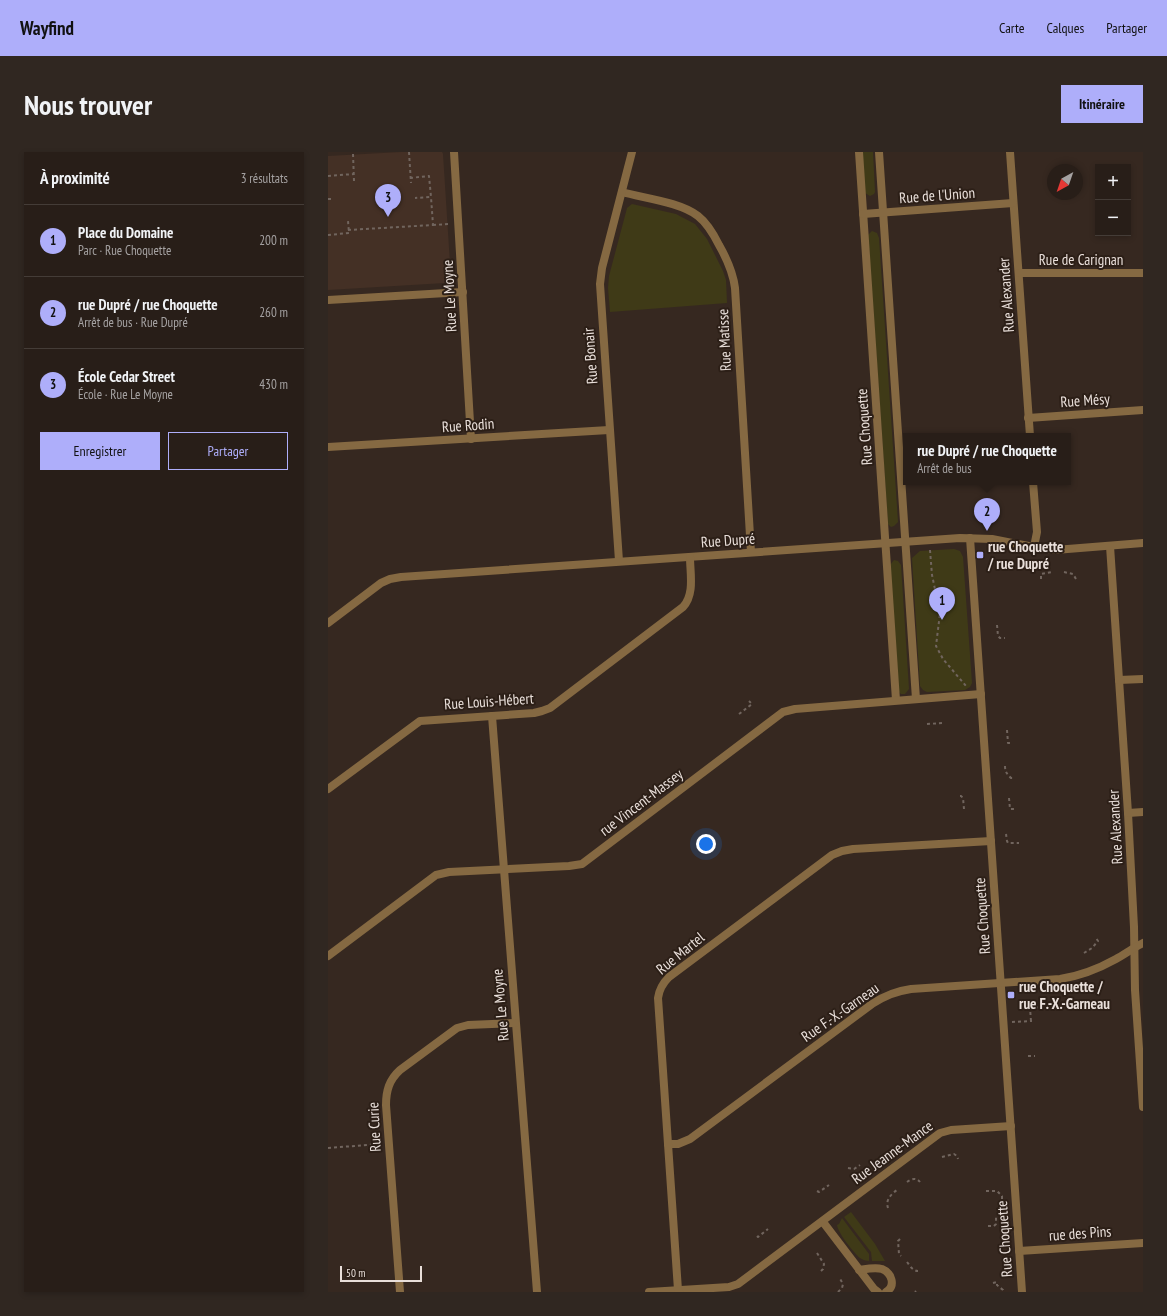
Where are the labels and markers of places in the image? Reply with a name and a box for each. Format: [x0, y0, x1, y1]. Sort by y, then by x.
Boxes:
pin: 3 [375, 184, 401, 217]
pin: 2 [974, 498, 1000, 531]
place label: rue Choquette / rue Dupré [987, 537, 1063, 573]
marker: rue Choquette / rue Dupré [975, 550, 985, 560]
pin: 1 [929, 587, 955, 620]
place label: rue Choquette / rue F.-X.-Garneau [1019, 977, 1110, 1013]
marker: rue Choquette / rue F.-X.-Garneau [1006, 990, 1016, 1000]

